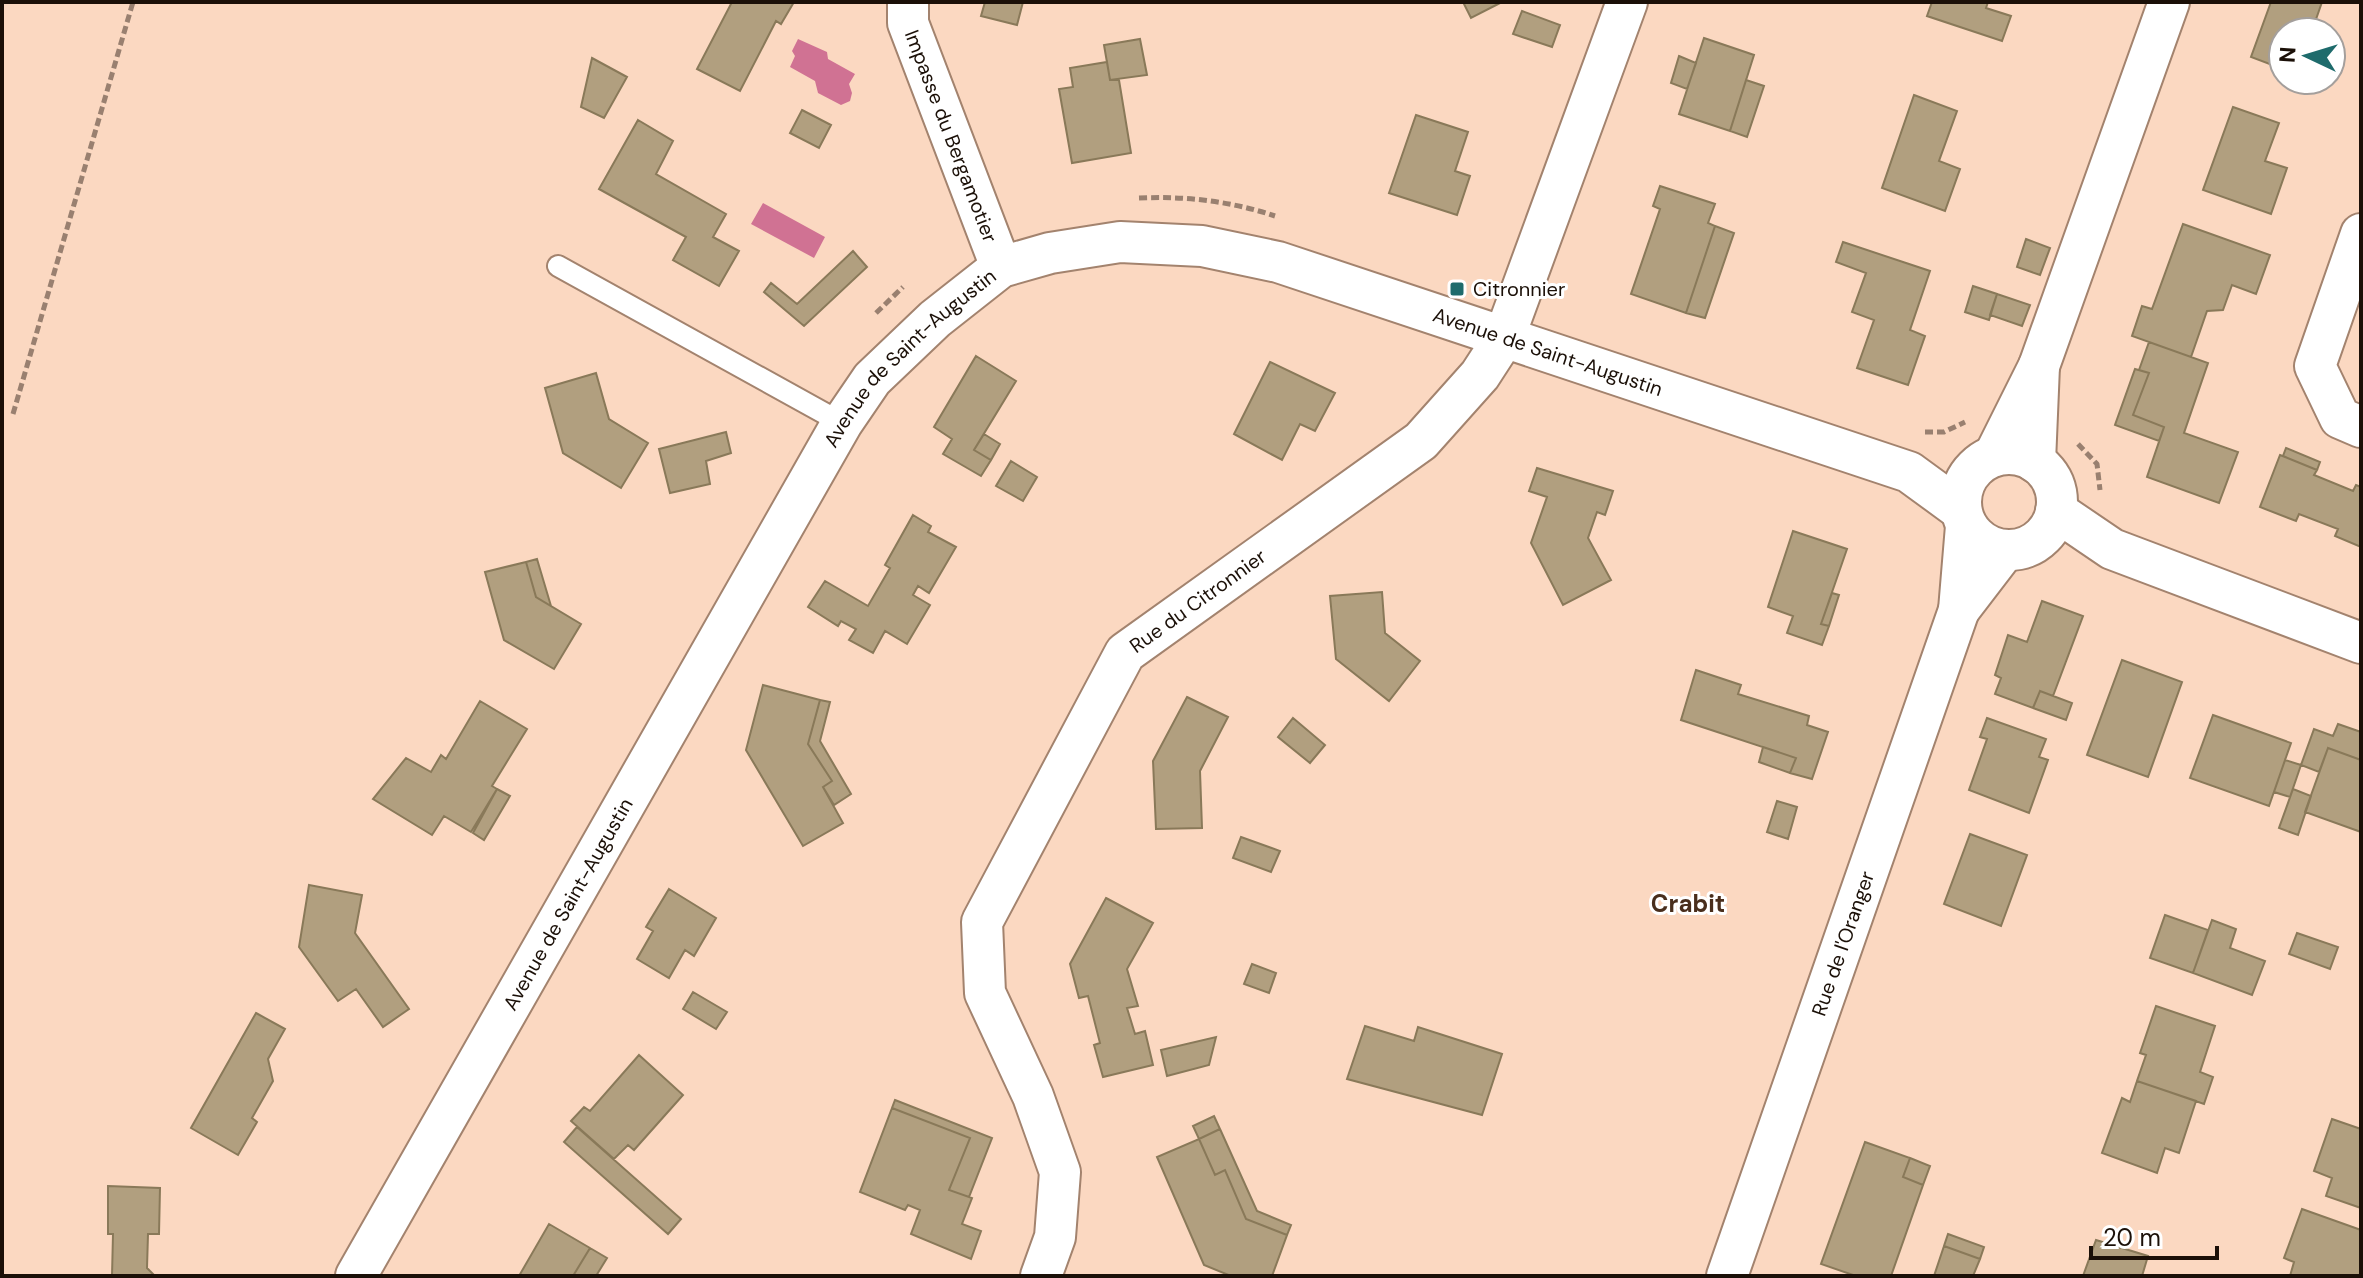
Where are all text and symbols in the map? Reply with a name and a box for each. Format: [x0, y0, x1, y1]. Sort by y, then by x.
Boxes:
north arrow [2267, 16, 2347, 96]
street label: Impasse du Bergamotier [899, 26, 1003, 246]
text: N [2273, 46, 2303, 64]
street label: Avenue de Saint-Augustin [818, 263, 1001, 452]
place label: Citronnier [1473, 276, 1565, 302]
marker: Citronnier [1448, 280, 1466, 298]
street label: Avenue de Saint-Augustin [1430, 302, 1666, 402]
street label: Rue du Citronnier [1124, 543, 1271, 659]
street label: Avenue de Saint-Augustin [497, 793, 639, 1015]
street label: Rue de l'Oranger [1806, 868, 1880, 1020]
district label: Crabit [1651, 888, 1725, 919]
scale bar [2091, 1210, 2217, 1260]
text: 20 m [2103, 1222, 2161, 1253]

